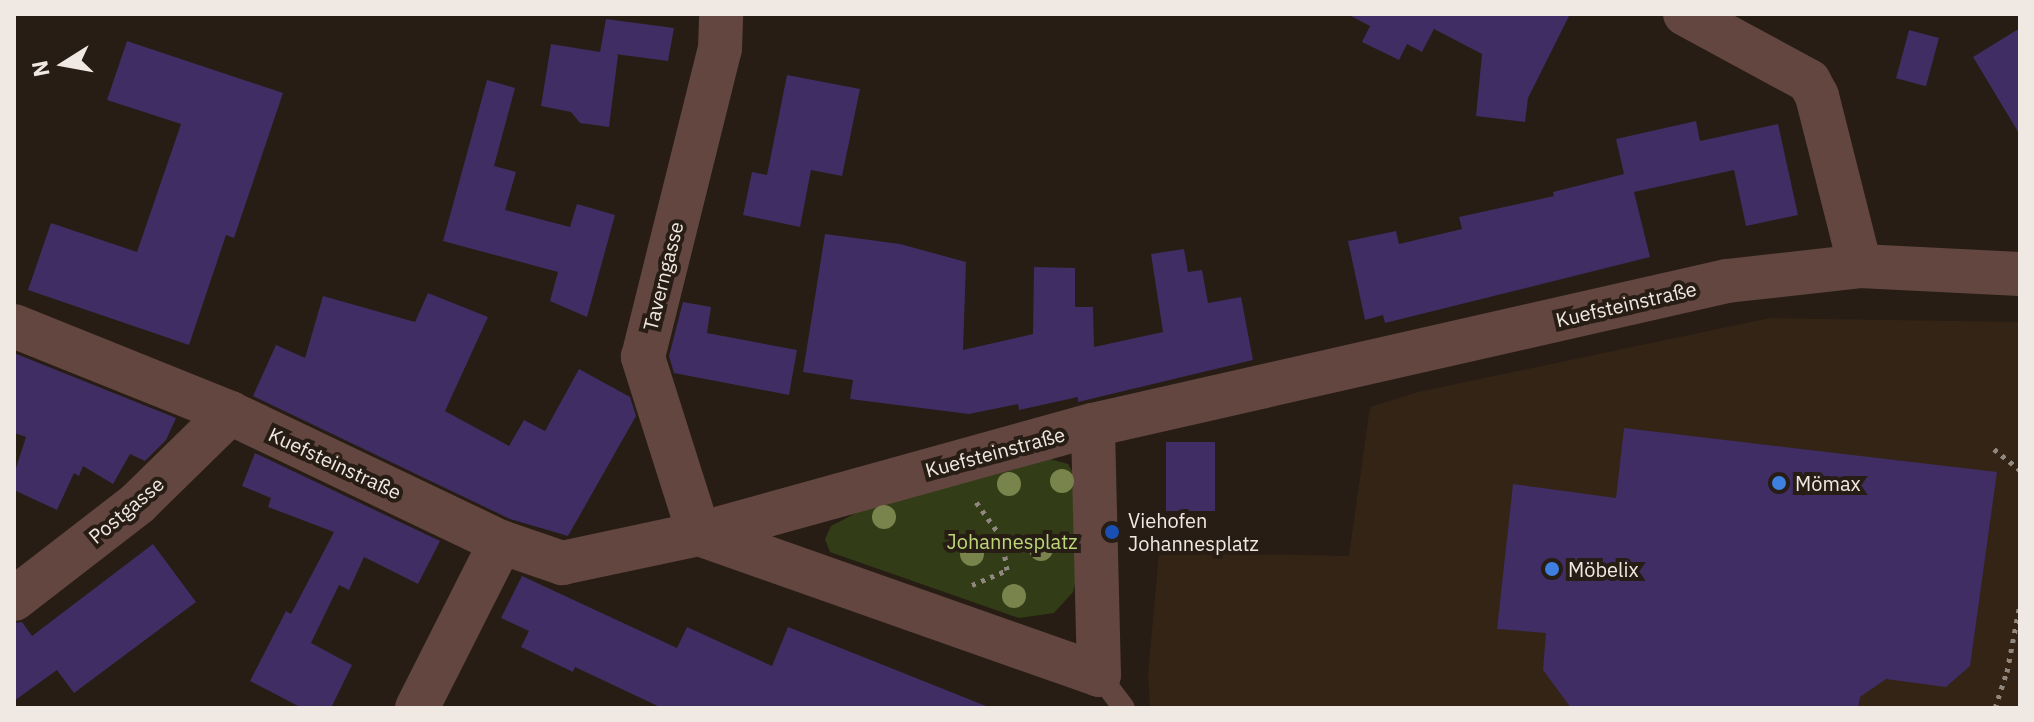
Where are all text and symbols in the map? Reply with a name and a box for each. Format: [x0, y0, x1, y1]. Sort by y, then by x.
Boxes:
north arrow [24, 24, 104, 104]
text: N [24, 58, 56, 79]
street label: Taverngasse [638, 219, 688, 333]
street label: Kuefsteinstraße [1553, 276, 1699, 332]
street label: Kuefsteinstraße [265, 422, 405, 504]
street label: Kuefsteinstraße [923, 422, 1067, 482]
place label: Mömax [1795, 471, 1861, 495]
street label: Postgasse [83, 472, 169, 548]
marker: Mömax [1770, 474, 1788, 492]
place label: Viehofen Johannesplatz [1128, 508, 1259, 555]
marker: Viehofen Johannesplatz [1103, 523, 1121, 541]
park label: Johannesplatz [947, 529, 1077, 553]
place label: Möbelix [1568, 557, 1639, 581]
marker: Möbelix [1543, 560, 1561, 578]

